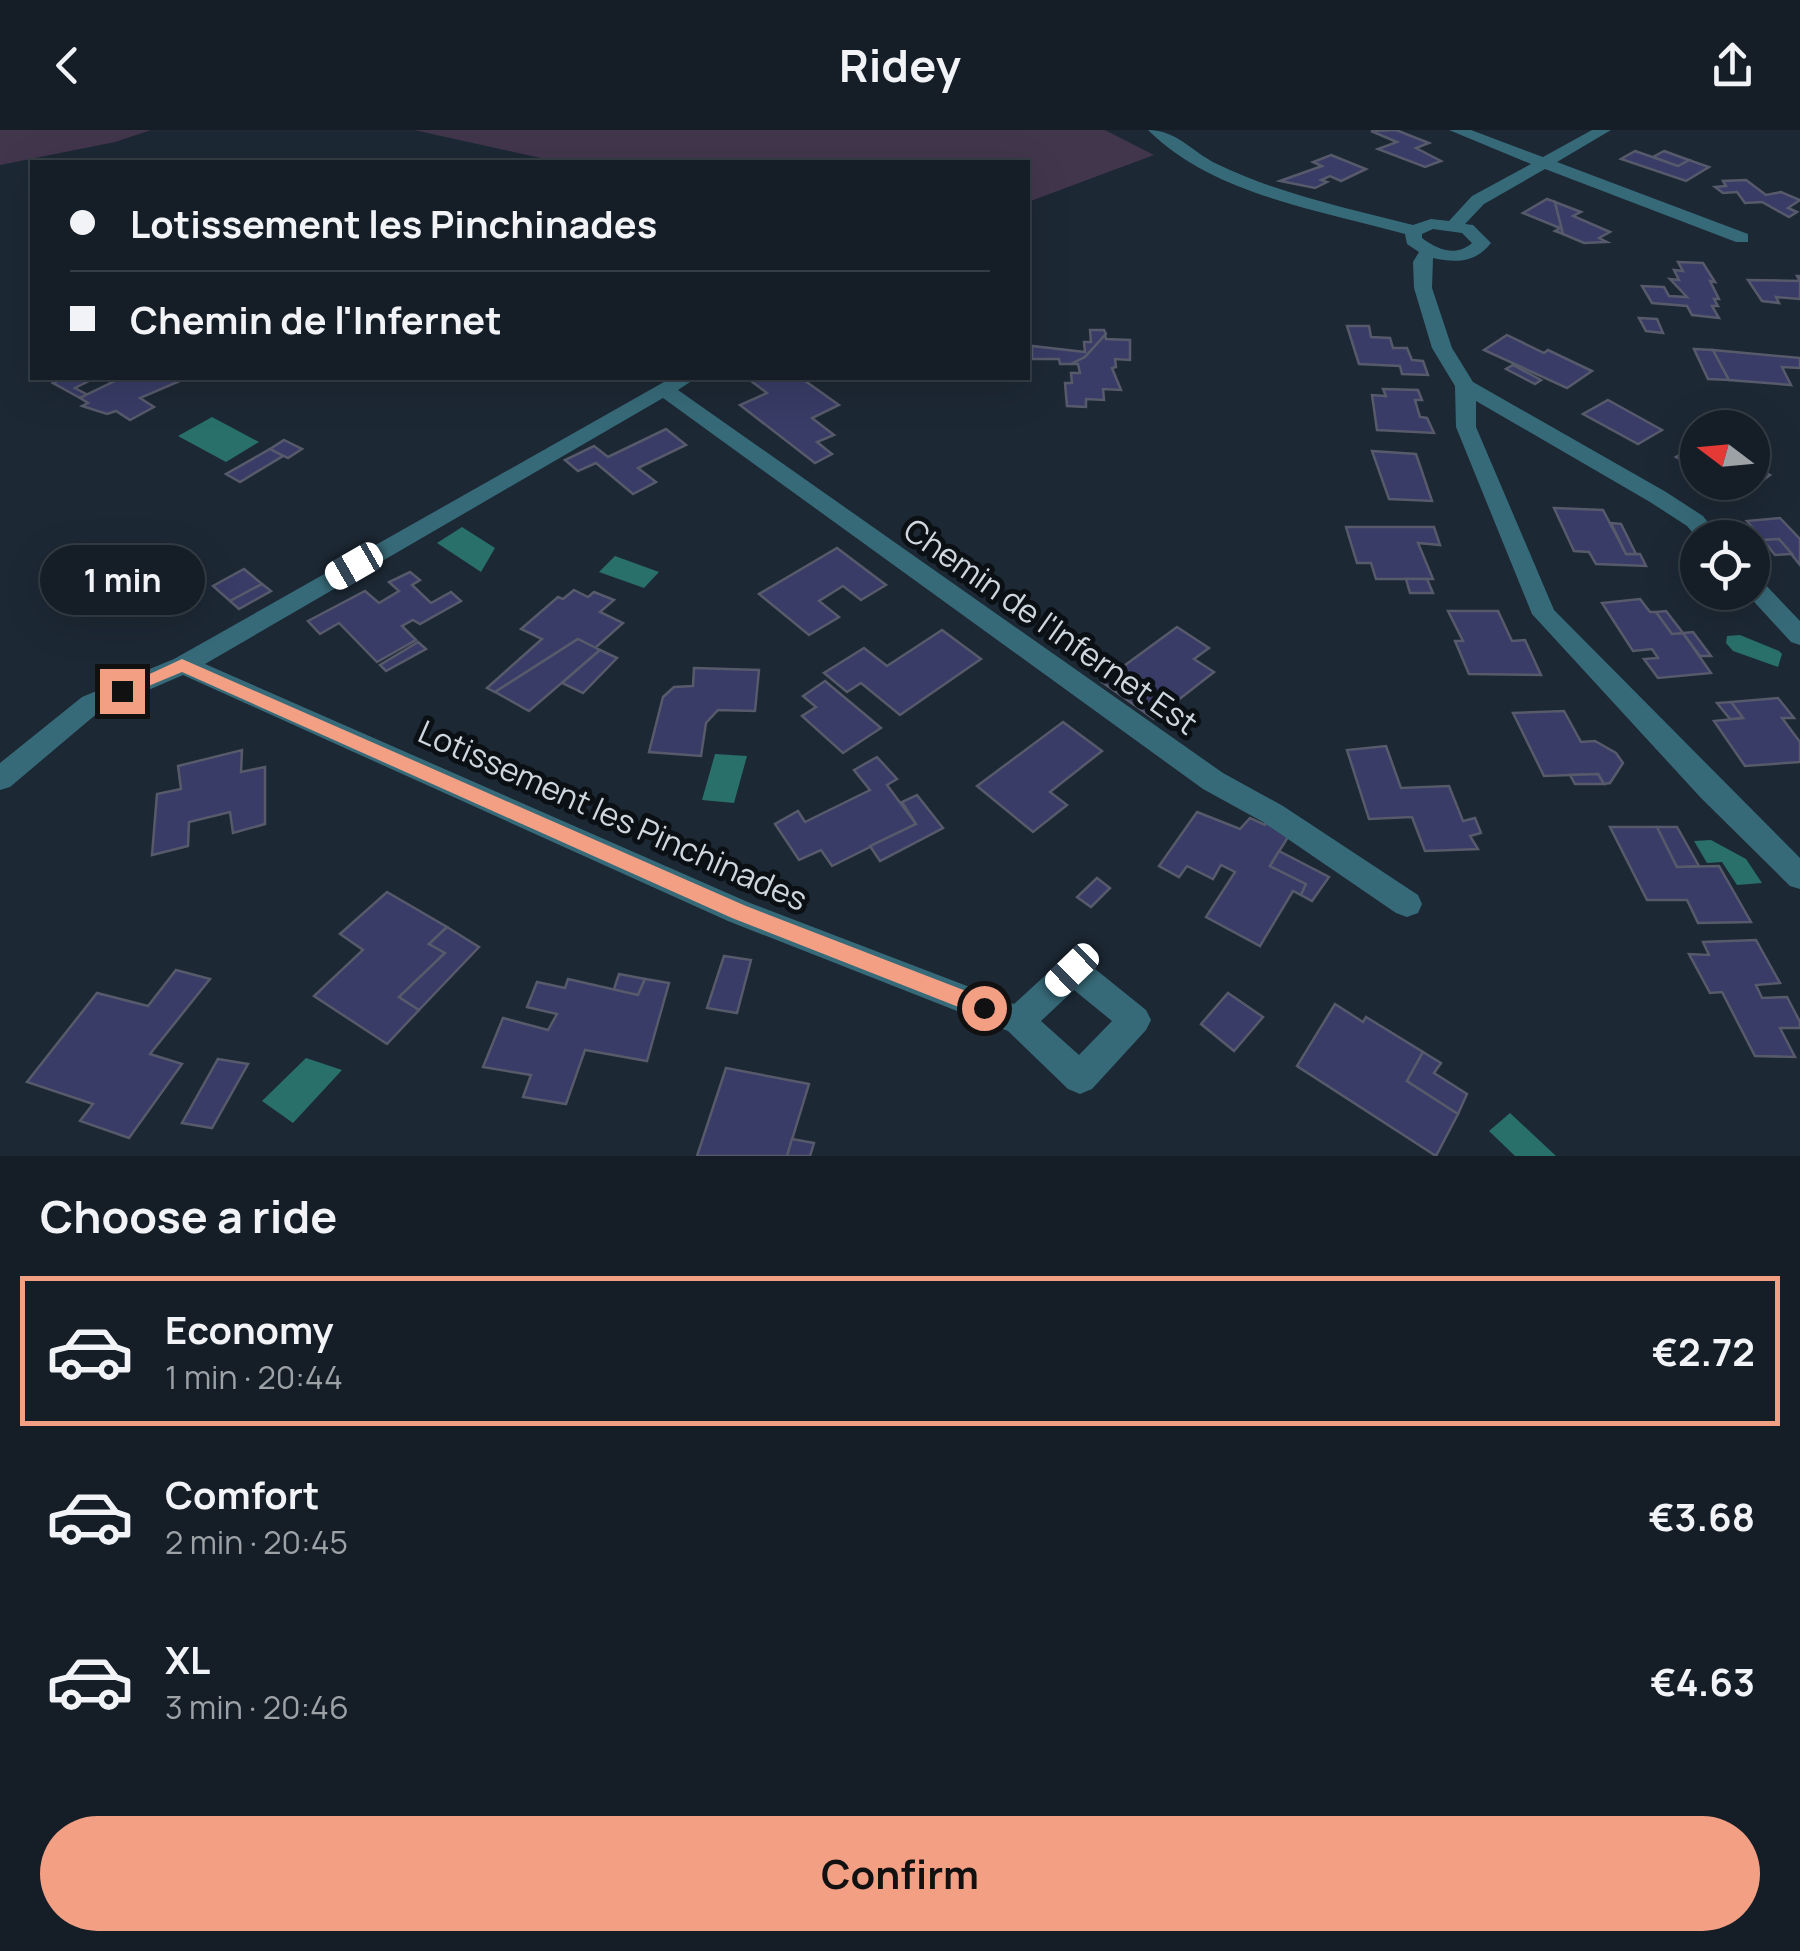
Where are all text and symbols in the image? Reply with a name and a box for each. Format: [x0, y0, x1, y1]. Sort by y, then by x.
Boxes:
text: Ridey [839, 34, 961, 96]
icon: back [40, 38, 95, 93]
icon: share [1705, 38, 1760, 93]
text: Lotissement les Pinchinades [130, 197, 657, 249]
text: Chemin de l'Infernet [130, 293, 502, 345]
north arrow [1680, 410, 1770, 500]
map controls [1680, 410, 1770, 610]
street label: Chemin de l'Infernet Est [895, 508, 1207, 744]
button: locate [1680, 520, 1770, 610]
car [321, 538, 387, 594]
callout: 1 min [39, 546, 204, 616]
text: 1 min [83, 558, 162, 602]
route end [100, 669, 145, 714]
street label: Lotissement les Pinchinades [412, 709, 814, 921]
car [1040, 938, 1104, 1002]
route start [962, 986, 1007, 1031]
text: Choose a ride [40, 1185, 337, 1247]
text: Economy [165, 1303, 334, 1355]
icon: car [45, 1306, 135, 1396]
text: €2.72 [1652, 1325, 1755, 1377]
text: 1 min · 20:44 [165, 1355, 343, 1399]
text: Comfort [165, 1468, 319, 1520]
icon: car [45, 1471, 135, 1561]
text: €3.68 [1649, 1490, 1755, 1542]
text: 2 min · 20:45 [165, 1520, 348, 1564]
text: XL [165, 1633, 210, 1685]
icon: car [45, 1636, 135, 1726]
text: €4.63 [1650, 1655, 1755, 1707]
text: 3 min · 20:46 [165, 1685, 349, 1729]
button: Confirm [40, 1816, 1760, 1931]

